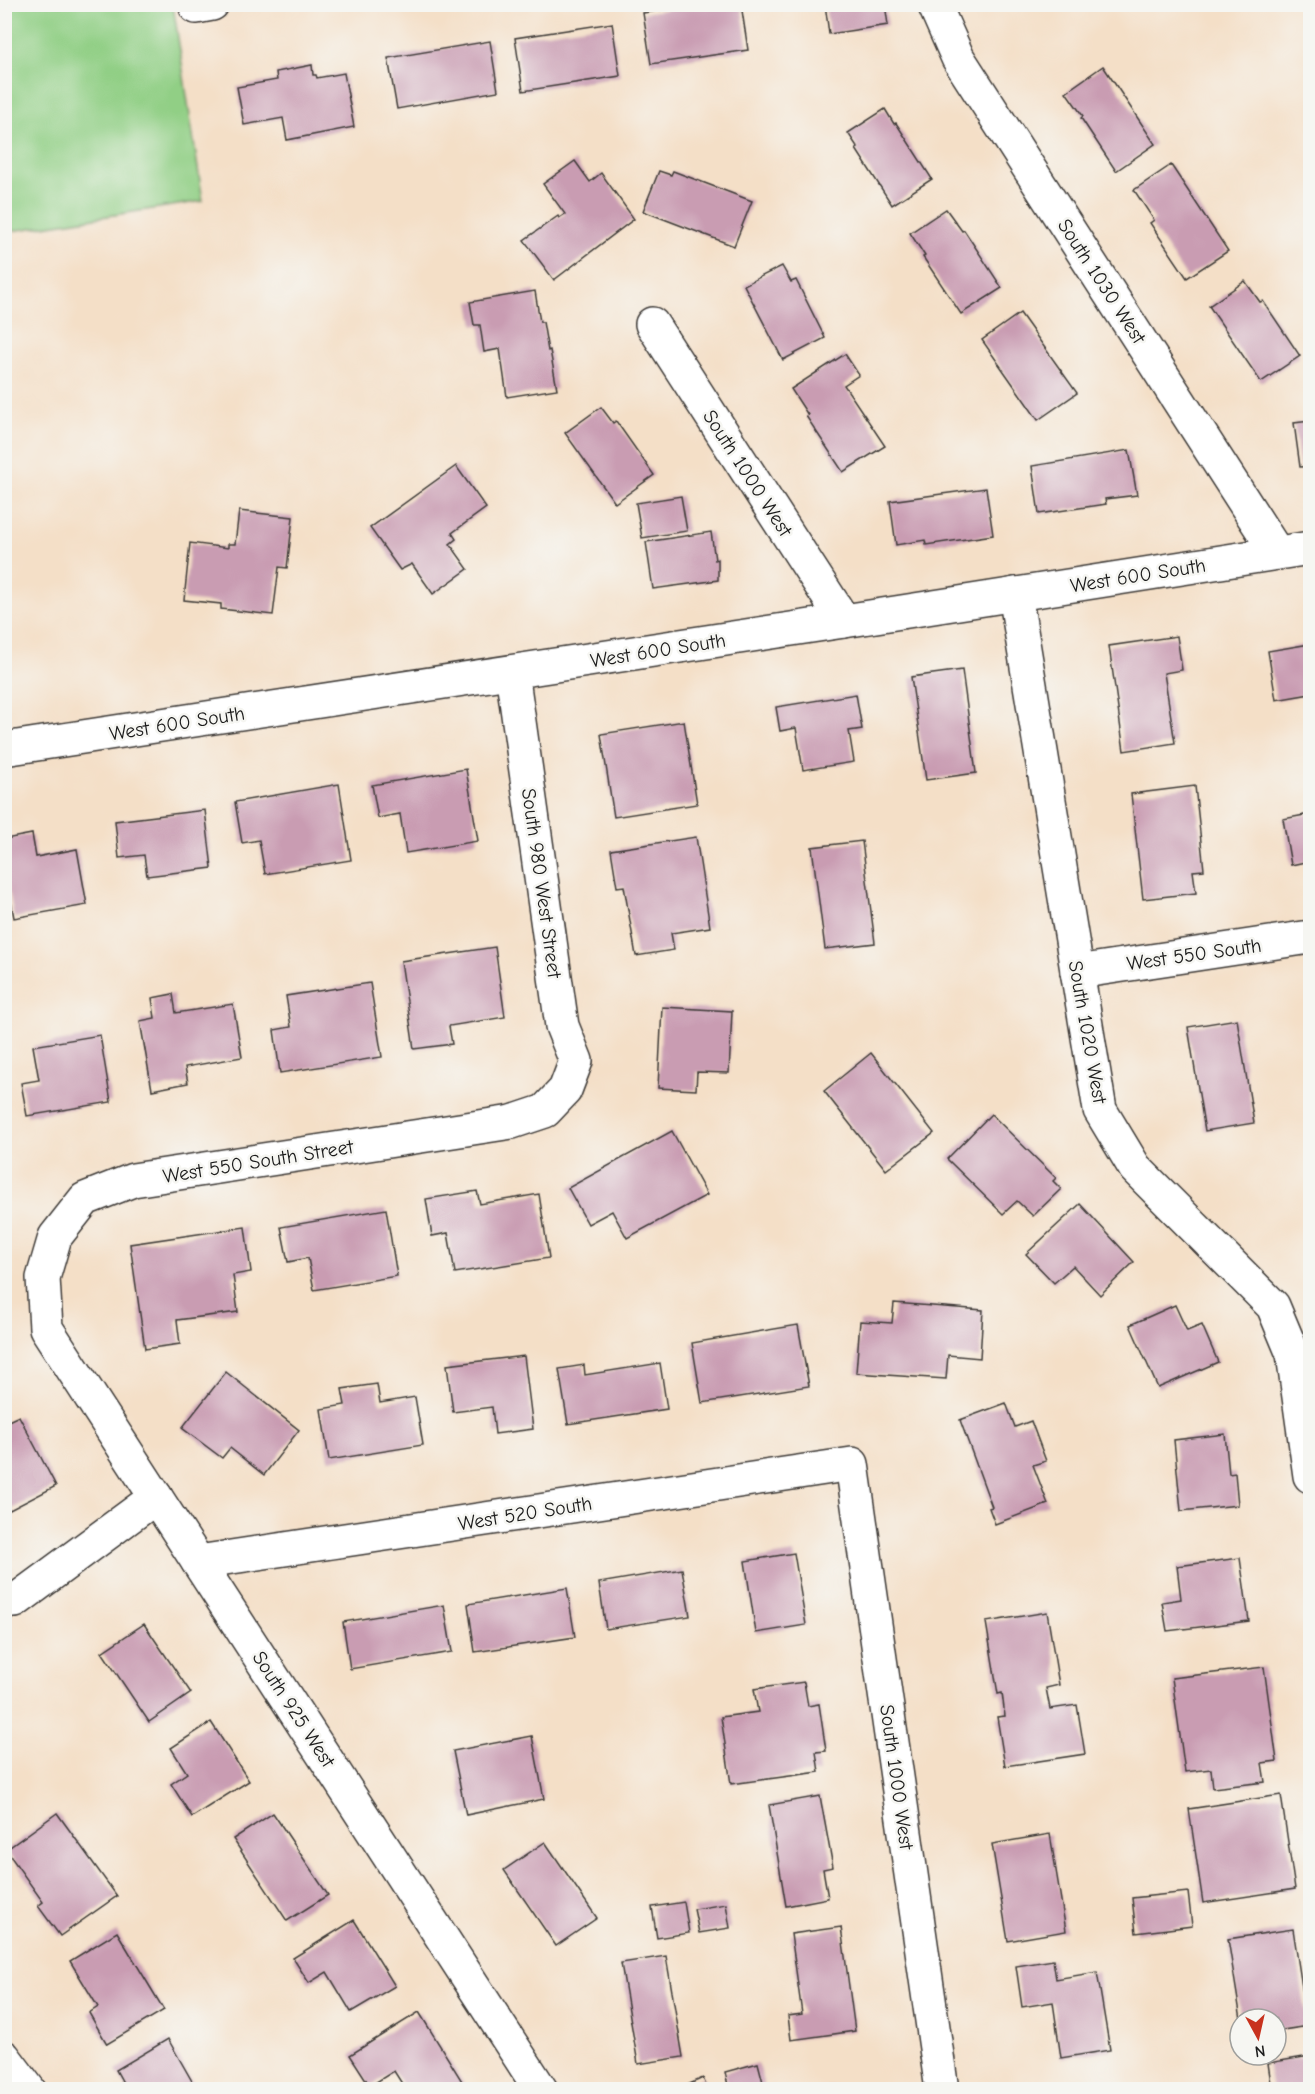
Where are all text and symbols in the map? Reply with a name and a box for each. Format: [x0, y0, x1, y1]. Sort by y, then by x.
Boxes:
street label: South 1030 West [1053, 215, 1151, 349]
street label: South 1000 West [698, 406, 798, 542]
street label: West 600 South [1069, 553, 1207, 598]
street label: West 600 South [589, 628, 727, 673]
street label: West 600 South [108, 701, 246, 746]
street label: South 980 West Street [517, 787, 566, 981]
street label: West 550 South [1125, 934, 1263, 975]
street label: South 1020 West [1064, 959, 1112, 1106]
street label: West 550 South Street [161, 1135, 356, 1188]
street label: West 520 South [457, 1492, 594, 1535]
street label: South 925 West [248, 1647, 340, 1773]
street label: South 1000 West [875, 1703, 918, 1852]
north arrow [1228, 2007, 1288, 2067]
text: N [1254, 2041, 1266, 2061]

